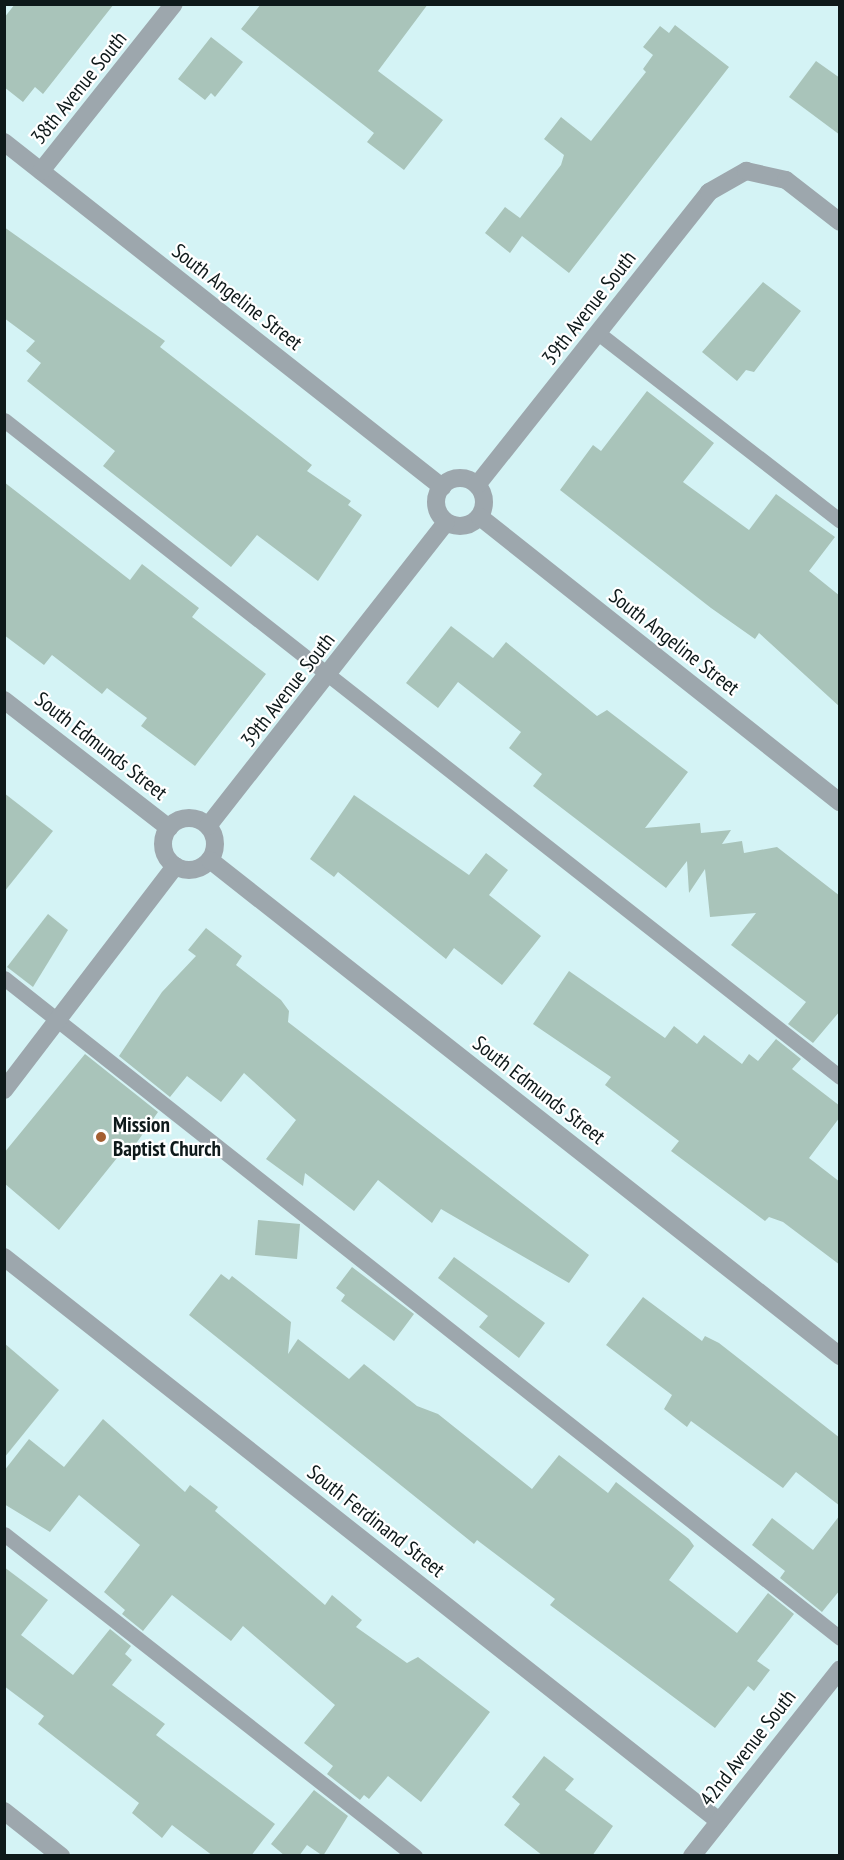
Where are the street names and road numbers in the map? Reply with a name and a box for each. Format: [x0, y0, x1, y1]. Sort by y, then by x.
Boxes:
street label: 38th Avenue South [26, 26, 132, 150]
street label: South Angeline Street [167, 238, 307, 356]
street label: 39th Avenue South [537, 246, 641, 370]
street label: South Angeline Street [604, 583, 744, 701]
street label: 39th Avenue South [236, 628, 340, 752]
street label: South Edmunds Street [30, 687, 172, 805]
street label: South Edmunds Street [468, 1031, 610, 1149]
street label: South Ferdinand Street [302, 1460, 450, 1582]
street label: 42nd Avenue South [695, 1685, 801, 1811]

